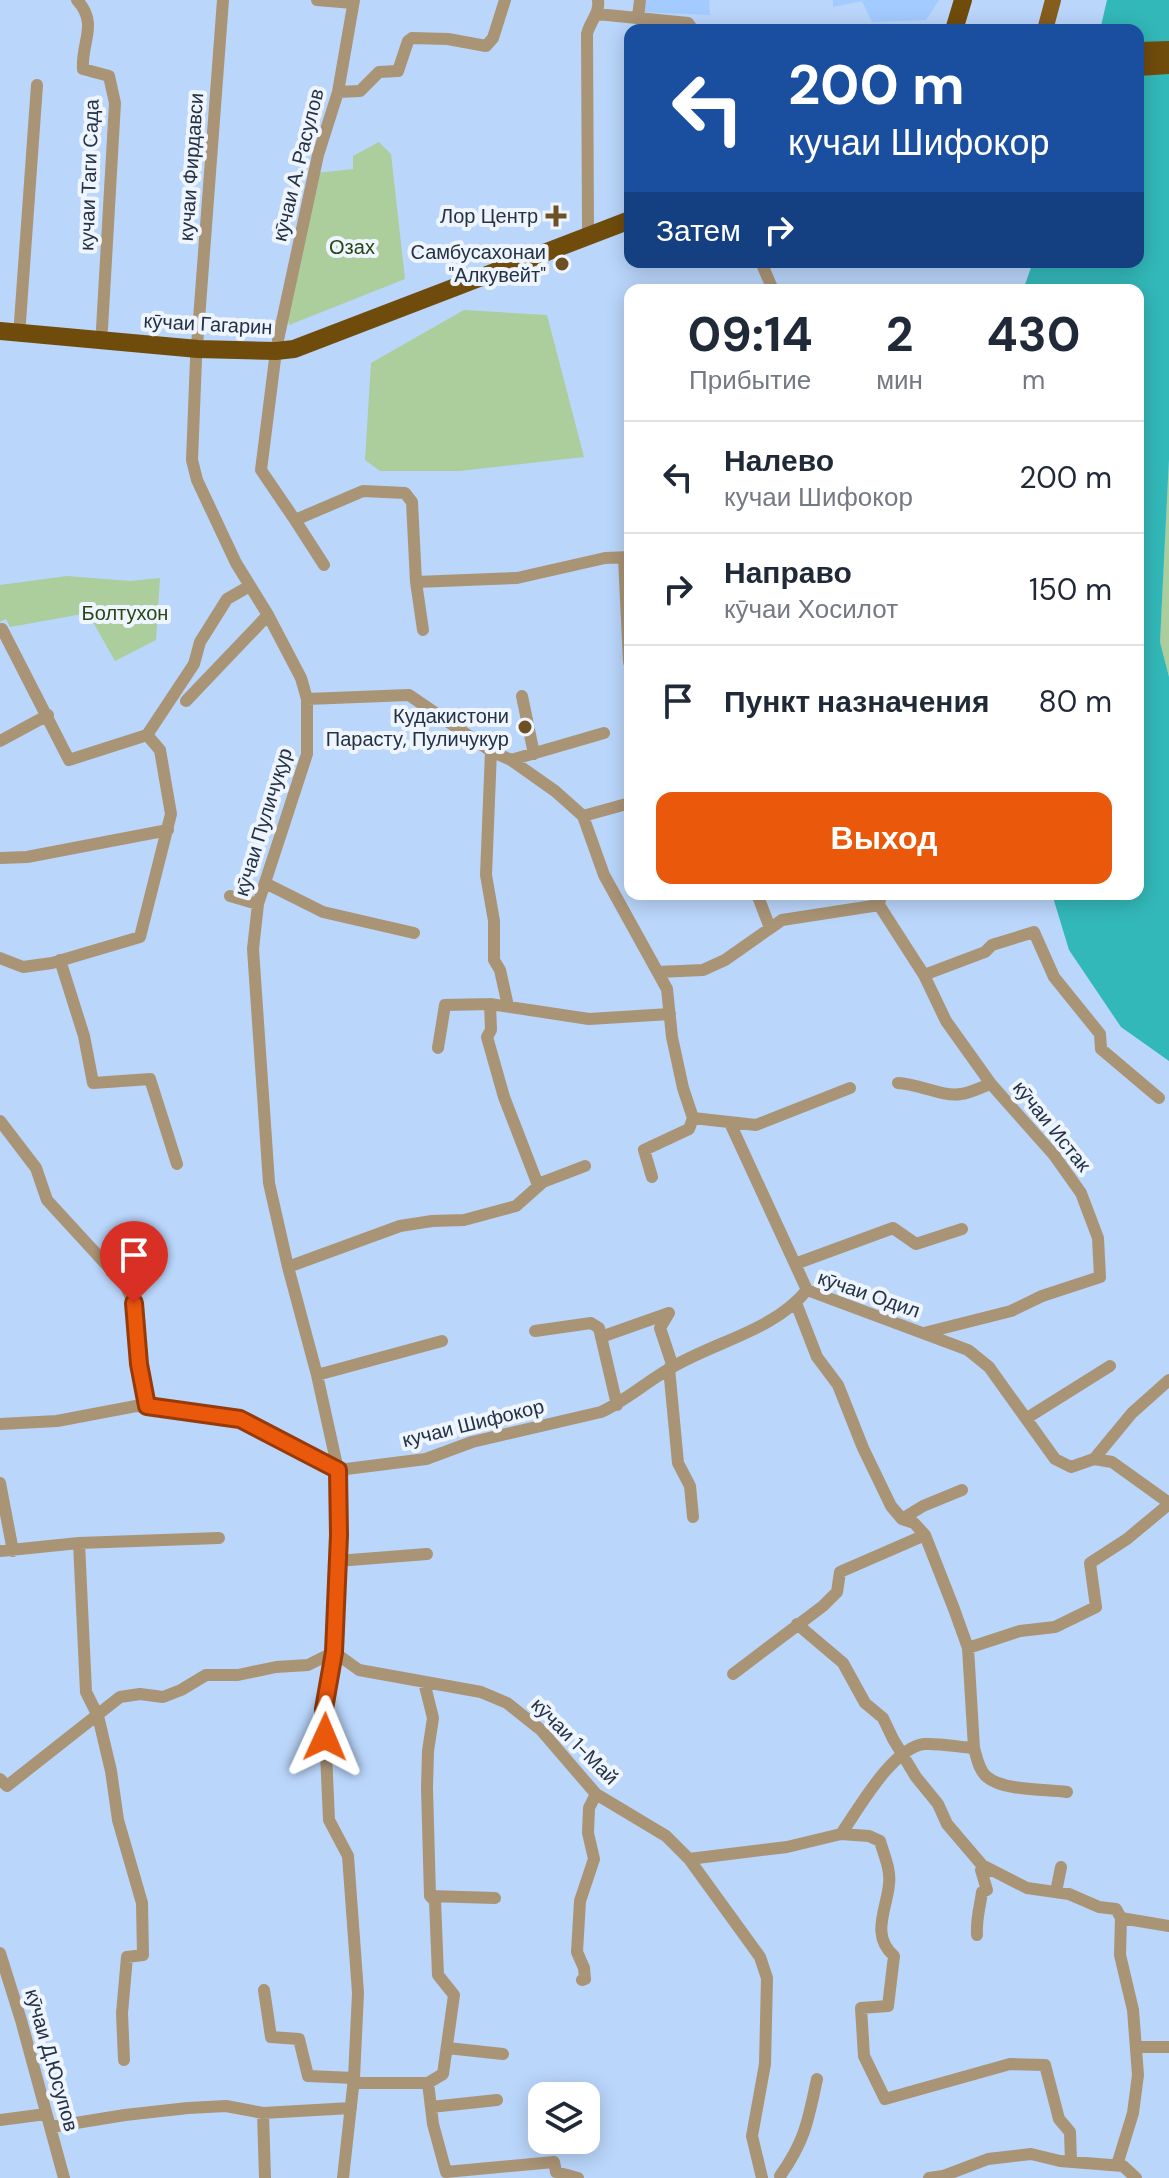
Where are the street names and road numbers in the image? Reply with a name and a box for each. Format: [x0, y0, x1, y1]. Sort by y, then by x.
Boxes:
street label: кӯчаи А. Расулов [266, 86, 330, 244]
street label: кучаи Фирдавси [173, 92, 209, 242]
street label: кучаи Таги Сада [73, 98, 105, 251]
street label: кӯчаи Гагарин [143, 308, 273, 340]
street label: кӯчаи Пуличуқур [228, 745, 298, 899]
street label: кӯчаи Истак [1007, 1075, 1097, 1177]
street label: кӯчаи Одил [814, 1264, 924, 1324]
street label: кучаи Шифокор [399, 1393, 547, 1453]
street label: кӯчаи 1-Май [526, 1692, 624, 1790]
street label: кӯчаи Д.Юсупов [19, 1986, 85, 2134]

